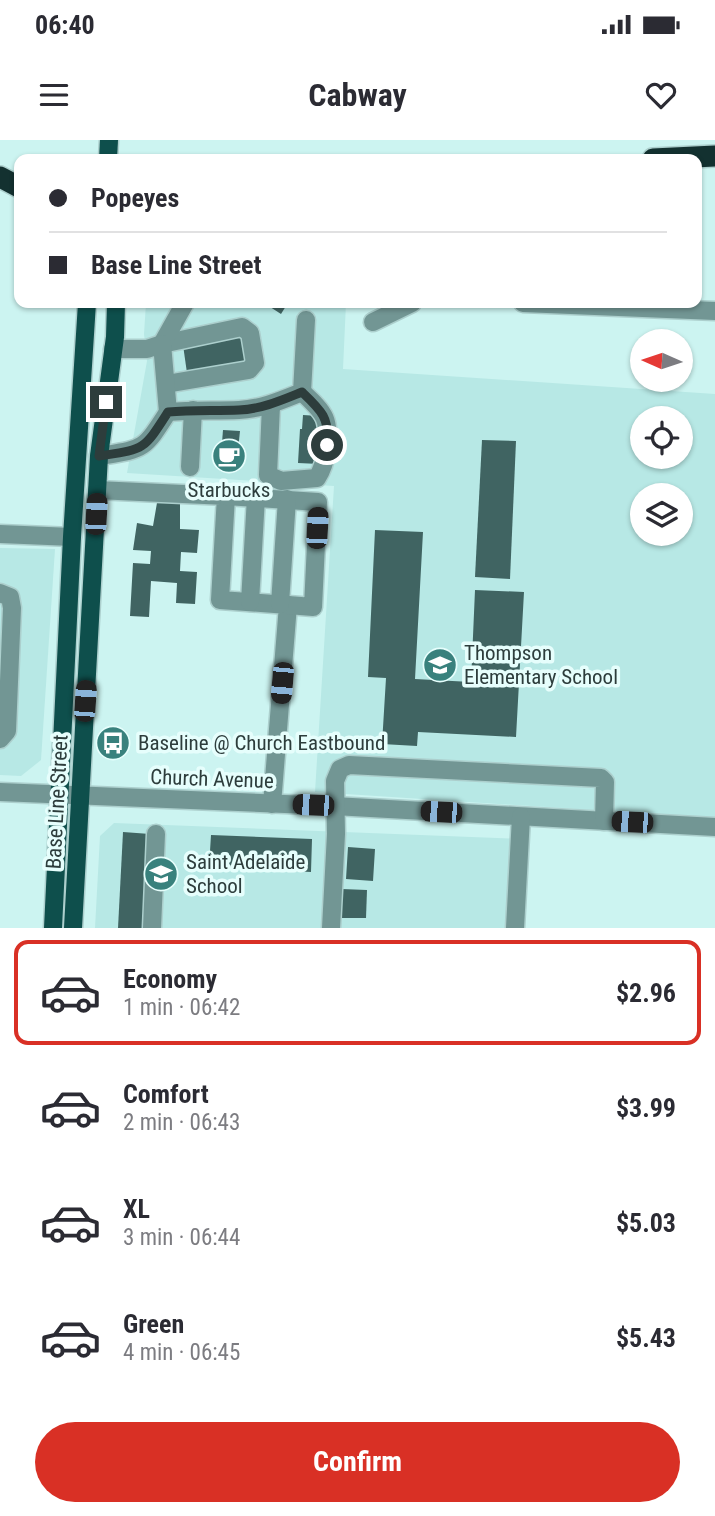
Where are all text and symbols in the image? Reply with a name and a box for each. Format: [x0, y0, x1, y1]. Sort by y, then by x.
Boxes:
text: 06:40 [35, 10, 95, 40]
icon: menu [35, 76, 73, 114]
text: Cabway [308, 76, 407, 114]
icon: heart [642, 76, 680, 114]
text: Popeyes [91, 183, 179, 213]
text: Base Line Street [91, 250, 262, 280]
north arrow [630, 329, 693, 392]
map controls [630, 329, 693, 546]
route end [90, 386, 122, 418]
button: locate [630, 406, 693, 469]
route start [311, 429, 343, 461]
cafe icon: Starbucks [210, 437, 248, 475]
place label: Starbucks [188, 478, 270, 502]
button: layers [630, 483, 693, 546]
car [85, 492, 108, 536]
car [306, 506, 329, 550]
place label: Thompson Elementary School [464, 641, 618, 689]
school or university icon: Thompson Elementary School [421, 646, 459, 684]
car [270, 661, 295, 705]
car [74, 679, 97, 723]
bus stop icon: Baseline @ Church Eastbound [94, 724, 132, 762]
place label: Baseline @ Church Eastbound [138, 731, 385, 755]
street label: Base Line Street [41, 734, 73, 870]
street label: Church Avenue [150, 765, 274, 793]
car [292, 794, 335, 816]
car [420, 800, 463, 824]
car [611, 810, 654, 834]
place label: Saint Adelaide School [186, 850, 305, 898]
school or university icon: Saint Adelaide School [142, 855, 180, 893]
icon: car [39, 961, 102, 1024]
text: Economy [123, 964, 217, 994]
text: $2.96 [616, 978, 676, 1008]
text: 1 min · 06:42 [123, 994, 240, 1021]
icon: car [39, 1076, 102, 1139]
text: Comfort [123, 1079, 209, 1109]
text: $3.99 [616, 1093, 676, 1123]
text: 2 min · 06:43 [123, 1109, 240, 1136]
icon: car [39, 1191, 102, 1254]
text: XL [123, 1194, 150, 1224]
text: $5.03 [616, 1208, 676, 1238]
text: 3 min · 06:44 [123, 1224, 240, 1251]
icon: car [39, 1306, 102, 1369]
text: Green [123, 1309, 184, 1339]
text: $5.43 [616, 1323, 676, 1353]
text: 4 min · 06:45 [123, 1339, 240, 1366]
button: Confirm [35, 1422, 680, 1502]

